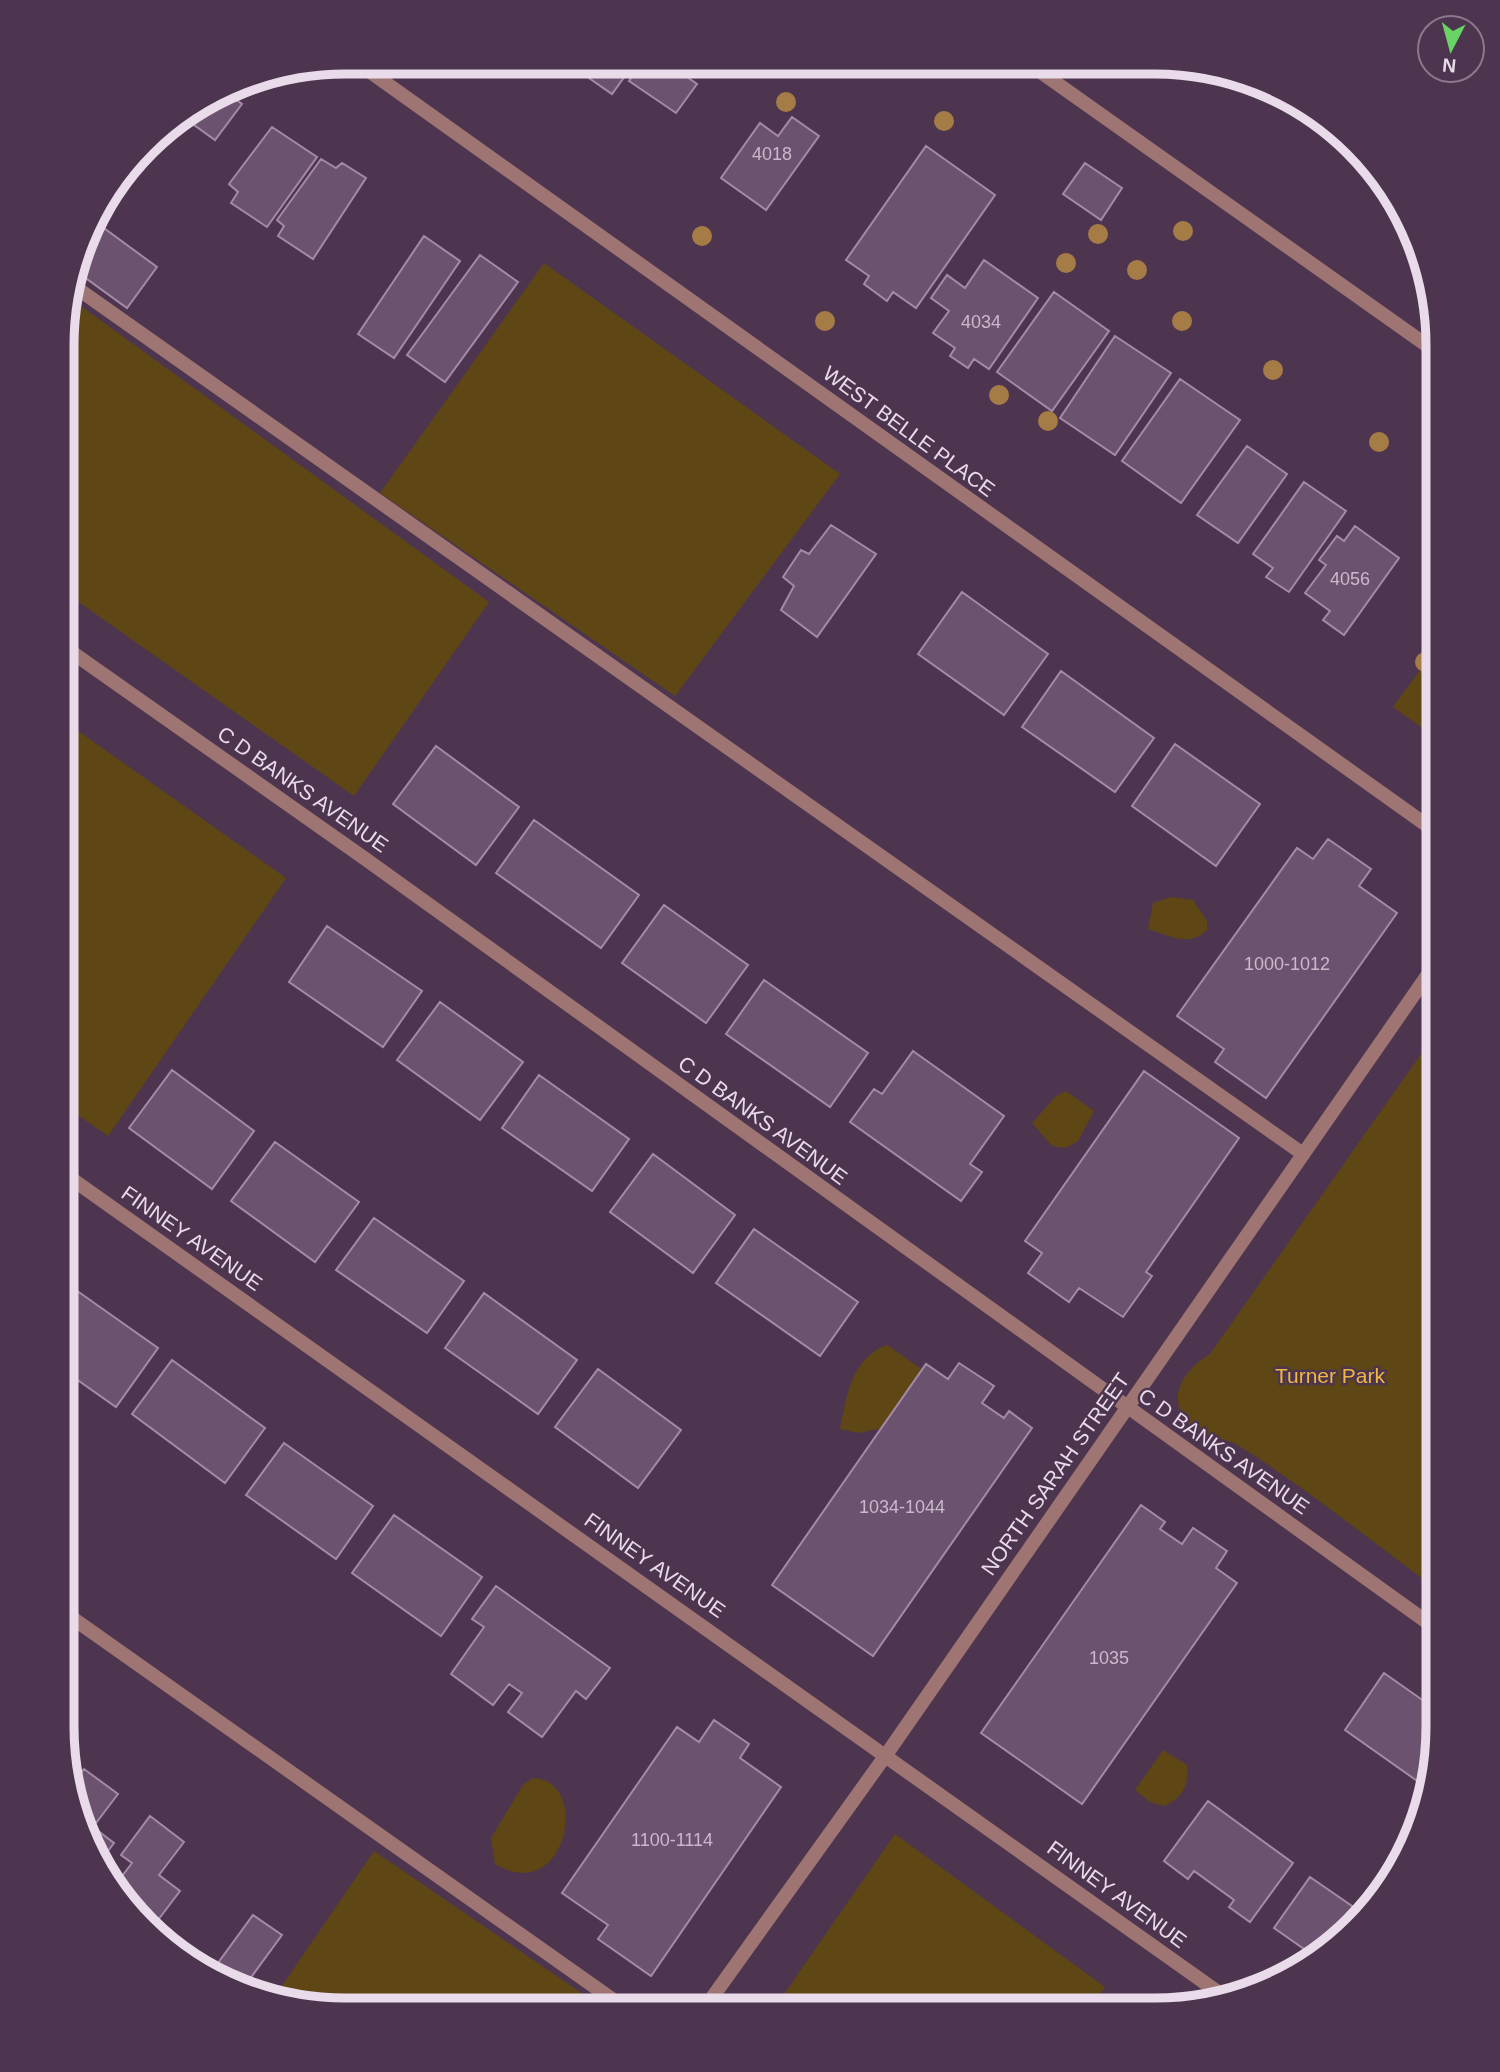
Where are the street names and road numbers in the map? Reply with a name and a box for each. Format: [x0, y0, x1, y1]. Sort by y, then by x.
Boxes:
street label: WEST BELLE PLACE [819, 361, 999, 501]
street label: C D BANKS AVENUE [213, 721, 393, 857]
street label: C D BANKS AVENUE [674, 1051, 852, 1189]
street label: FINNEY AVENUE [117, 1181, 267, 1295]
street label: NORTH SARAH STREET [976, 1369, 1134, 1579]
street label: C D BANKS AVENUE [1134, 1383, 1314, 1519]
street label: FINNEY AVENUE [580, 1508, 730, 1622]
street label: FINNEY AVENUE [1043, 1836, 1191, 1952]

